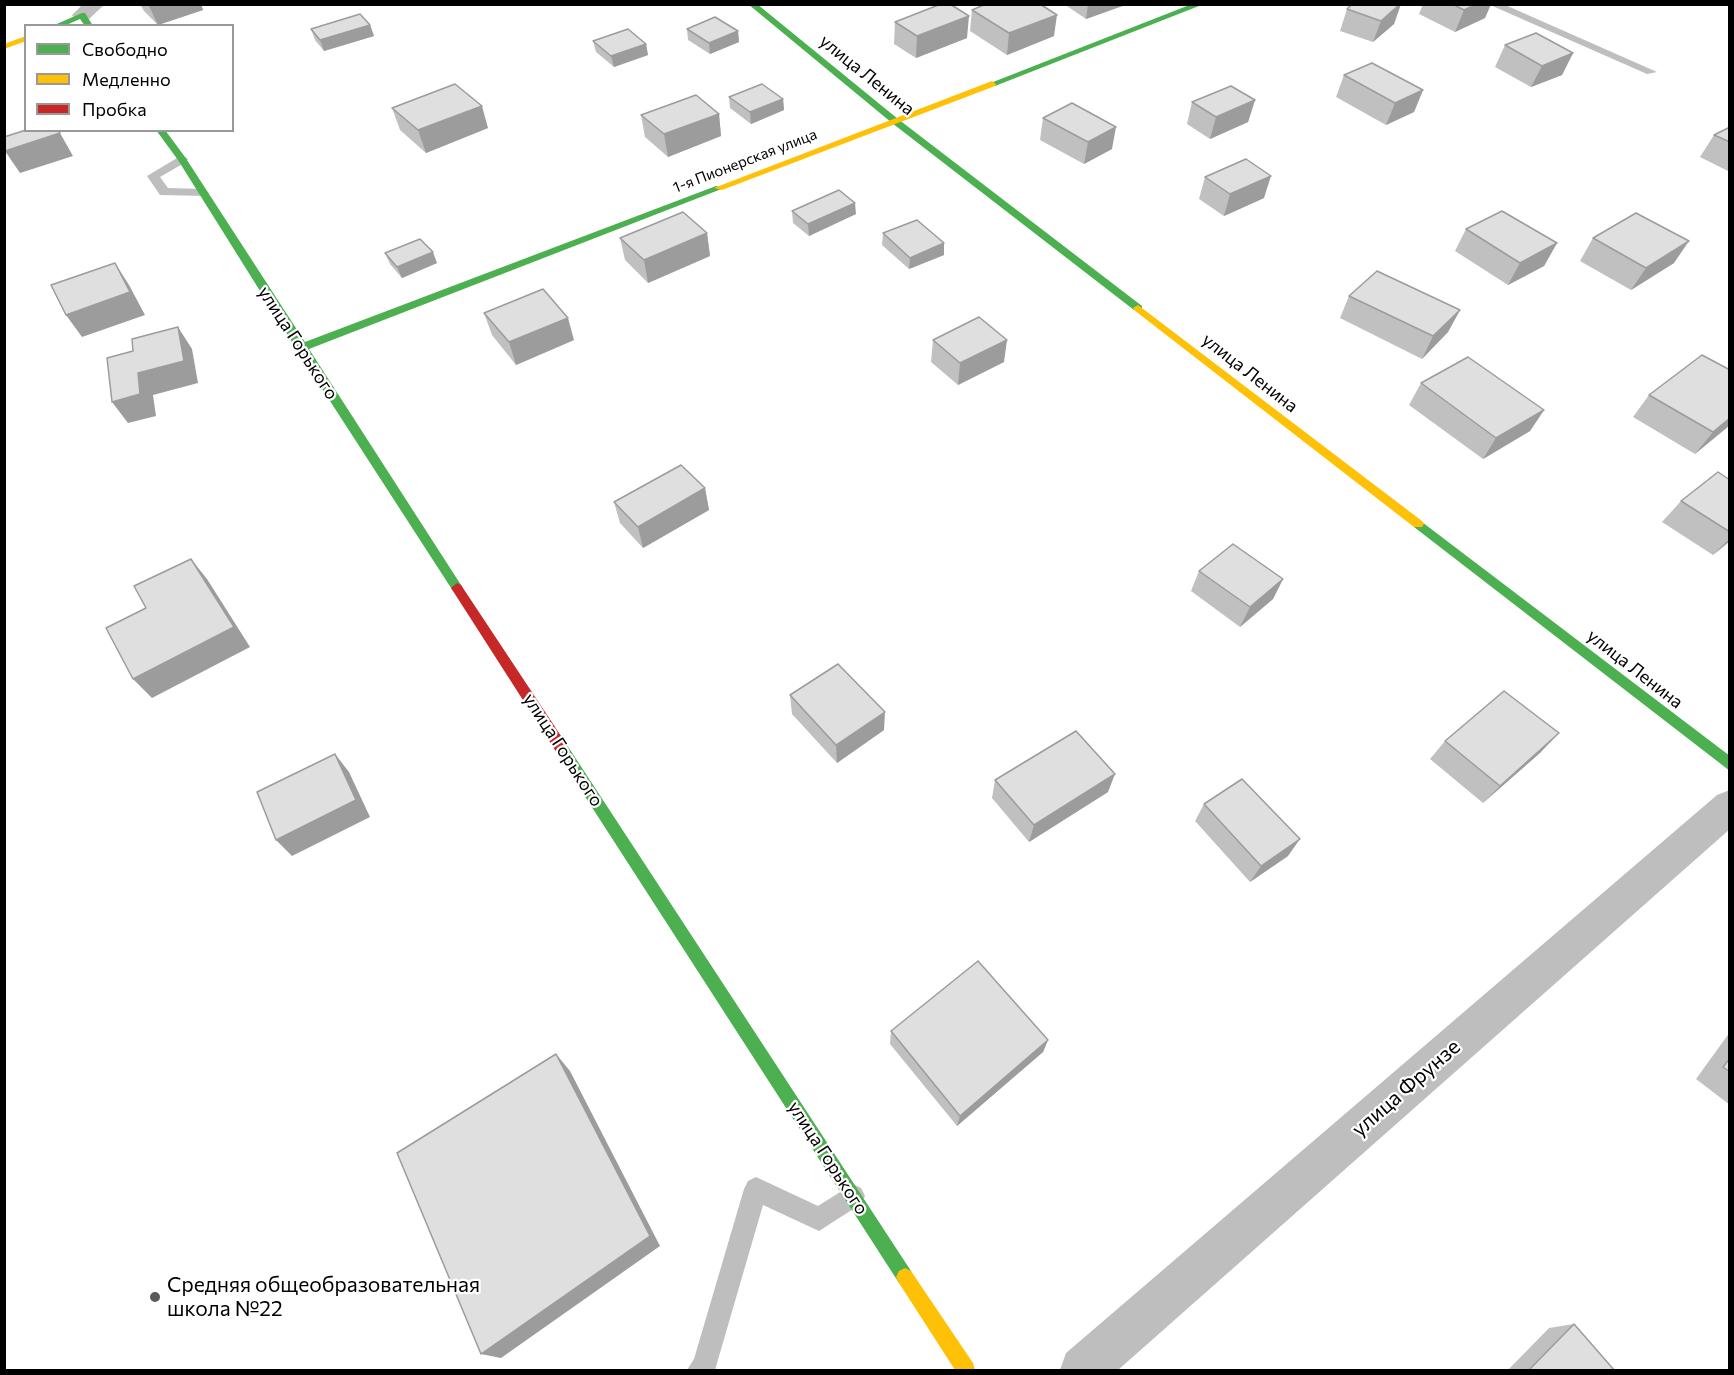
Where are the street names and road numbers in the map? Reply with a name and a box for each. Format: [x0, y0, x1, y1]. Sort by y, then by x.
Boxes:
street label: улица Ленина [815, 30, 919, 120]
street label: 1-я Пионерская улица [671, 125, 819, 197]
street label: улица Горького [253, 282, 343, 404]
street label: улица Ленина [1198, 329, 1302, 417]
street label: улица Ленина [1583, 625, 1687, 713]
street label: улица Горького [518, 689, 608, 811]
street label: улица Фрунзе [1347, 1034, 1465, 1142]
street label: улица Горького [783, 1097, 873, 1219]

